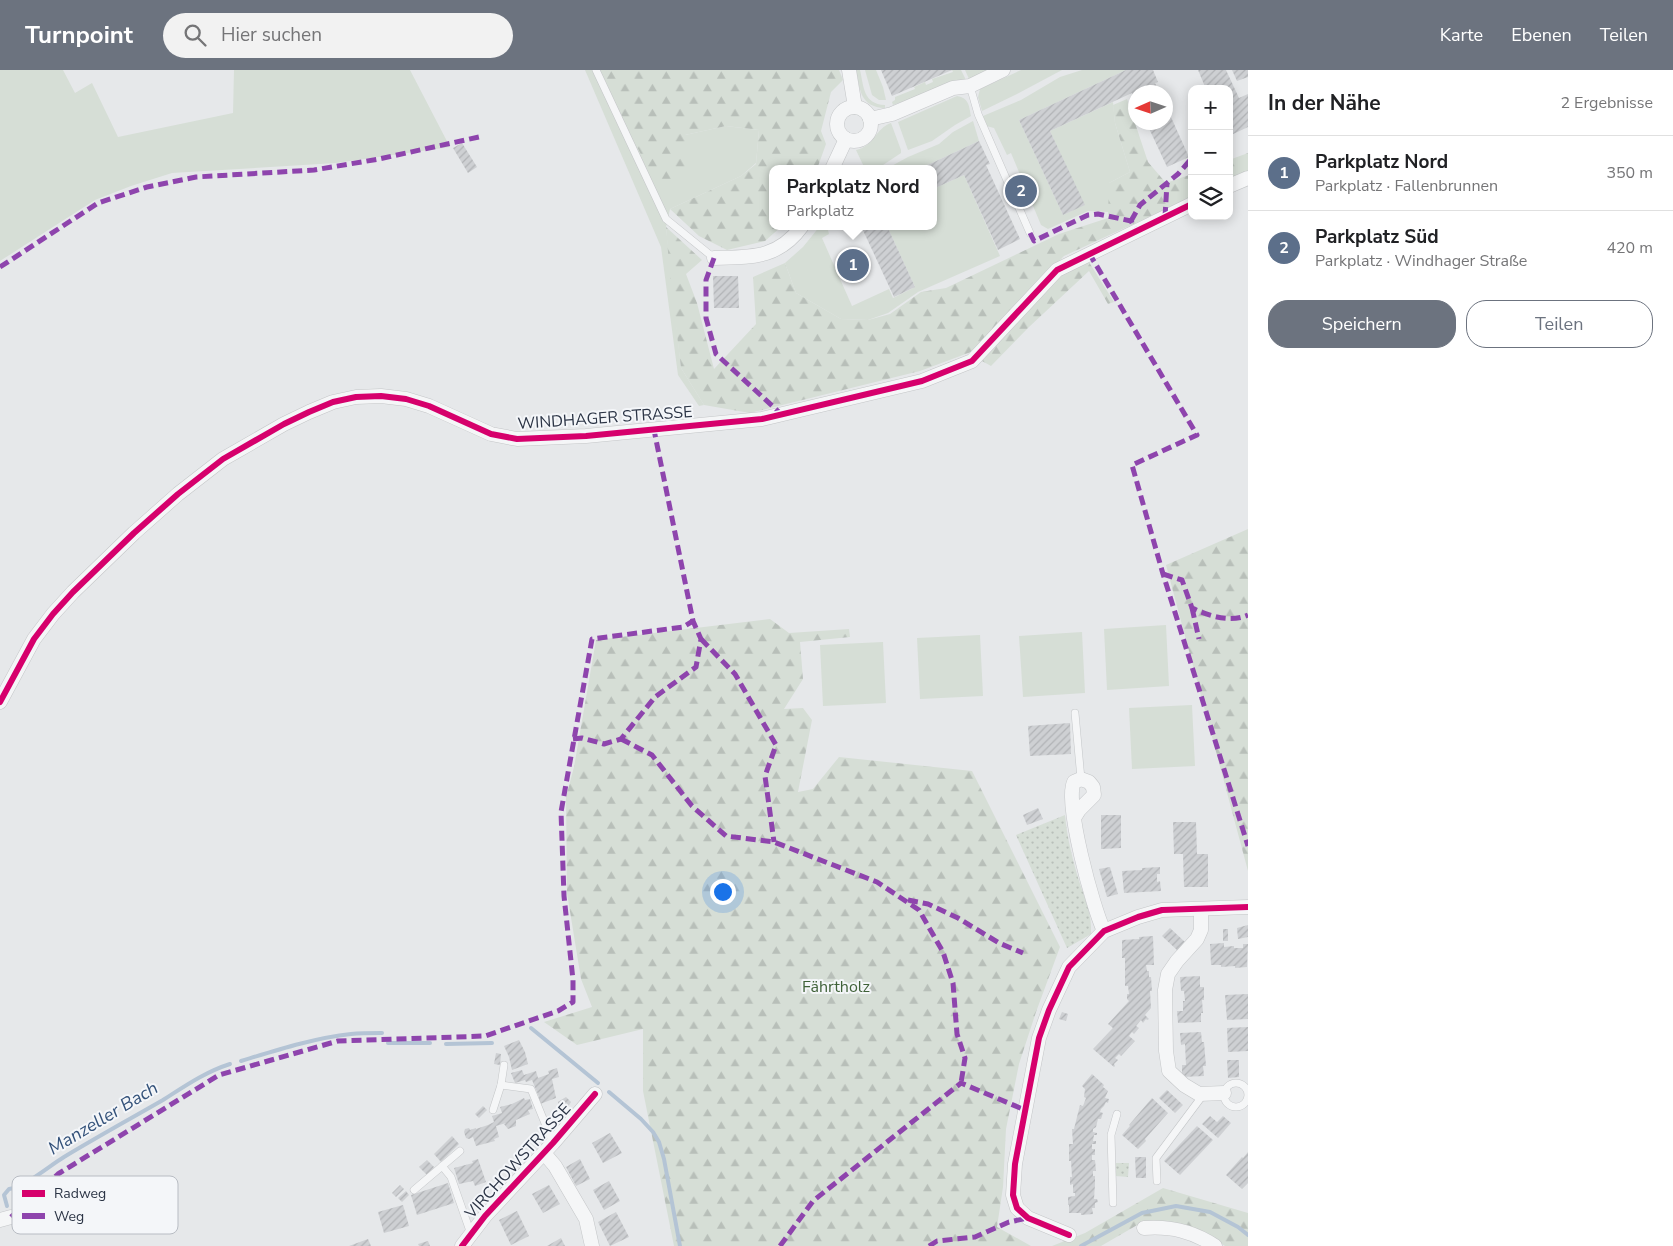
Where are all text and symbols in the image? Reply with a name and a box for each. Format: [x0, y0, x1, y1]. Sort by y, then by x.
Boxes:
search box [163, 13, 513, 58]
text: Turnpoint [25, 19, 133, 51]
icon: search [181, 21, 209, 49]
text: Hier suchen [221, 22, 322, 48]
text: Karte [1440, 23, 1483, 47]
text: Ebenen [1511, 23, 1572, 47]
text: Teilen [1600, 23, 1648, 47]
north arrow [1128, 85, 1173, 130]
map controls [1188, 85, 1233, 220]
button: + [1188, 85, 1233, 130]
text: In der Nähe [1268, 89, 1381, 117]
text: 2 Ergebnisse [1560, 92, 1653, 114]
button: − [1188, 130, 1233, 175]
text: Parkplatz Nord [1315, 149, 1448, 175]
text: 1 [1279, 162, 1289, 184]
text: 350 m [1606, 162, 1653, 184]
popup [769, 165, 937, 230]
pin: 2 [1005, 172, 1037, 210]
text: Parkplatz Nord [786, 174, 920, 200]
button: layers [1188, 175, 1233, 220]
text: Parkplatz · Fallenbrunnen [1315, 175, 1498, 197]
text: Parkplatz [786, 200, 854, 222]
text: Parkplatz Süd [1315, 224, 1439, 250]
text: 2 [1279, 237, 1289, 259]
text: 420 m [1606, 237, 1653, 259]
pin: 1 [837, 246, 869, 284]
text: Parkplatz · Windhager Straße [1315, 250, 1527, 272]
button: Speichern [1268, 300, 1456, 348]
button: Teilen [1466, 300, 1653, 348]
street label: WINDHAGER STRASSE [517, 401, 693, 435]
your location [710, 879, 736, 905]
park label: Fährtholz [802, 976, 870, 998]
water label: Manzeller Bach [44, 1076, 162, 1160]
street label: VIRCHOWSTRASSE [459, 1098, 576, 1224]
legend [12, 1176, 178, 1234]
text: Radweg [54, 1184, 106, 1203]
text: Weg [54, 1207, 84, 1226]

